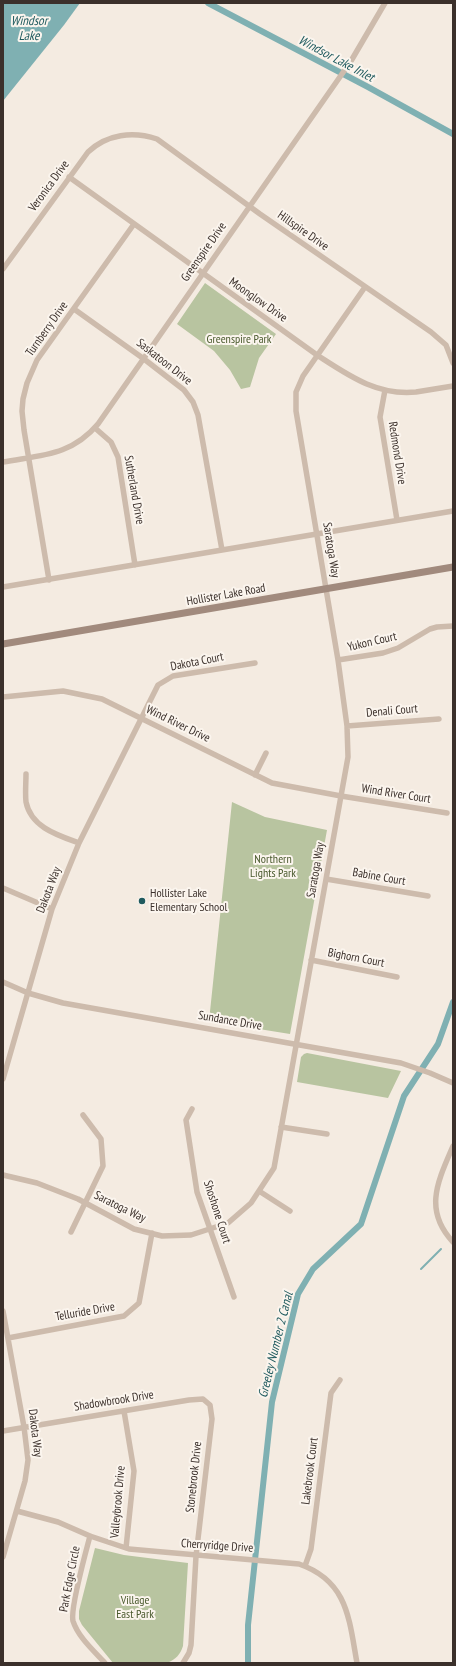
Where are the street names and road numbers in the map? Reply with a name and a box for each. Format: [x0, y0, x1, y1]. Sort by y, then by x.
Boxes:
street label: Veronica Drive [26, 158, 72, 214]
street label: Hillspire Drive [275, 208, 331, 254]
street label: Greenspire Drive [178, 220, 230, 284]
street label: Moonglow Drive [226, 275, 290, 325]
street label: Turnberry Drive [23, 299, 71, 359]
street label: Saskatoon Drive [133, 336, 195, 388]
street label: Redmond Drive [385, 421, 409, 485]
street label: Sutherland Drive [121, 454, 147, 526]
street label: Saratoga Way [320, 521, 342, 579]
street label: Hollister Lake Road [185, 581, 267, 609]
street label: Yukon Court [346, 629, 398, 655]
street label: Dakota Court [169, 650, 225, 674]
street label: Wind River Drive [144, 702, 212, 746]
street label: Denali Court [366, 702, 418, 720]
street label: Wind River Court [360, 781, 432, 807]
street label: Saratoga Way [304, 841, 328, 899]
street label: Dakota Way [34, 865, 64, 915]
street label: Babine Court [351, 865, 407, 889]
street label: Bighorn Court [326, 945, 386, 971]
street label: Sundance Drive [197, 1008, 263, 1034]
street label: Shoshone Court [200, 1179, 234, 1245]
street label: Saratoga Way [92, 1188, 148, 1226]
street label: Telluride Drive [54, 1300, 116, 1324]
street label: Shadowbrook Drive [73, 1388, 155, 1414]
street label: Dakota Way [25, 1408, 45, 1458]
street label: Lakebrook Court [299, 1437, 321, 1505]
street label: Stonebrook Drive [183, 1441, 205, 1513]
street label: Valleybrook Drive [108, 1465, 128, 1539]
street label: Cherryridge Drive [180, 1536, 254, 1556]
street label: Park Edge Circle [57, 1545, 83, 1613]

